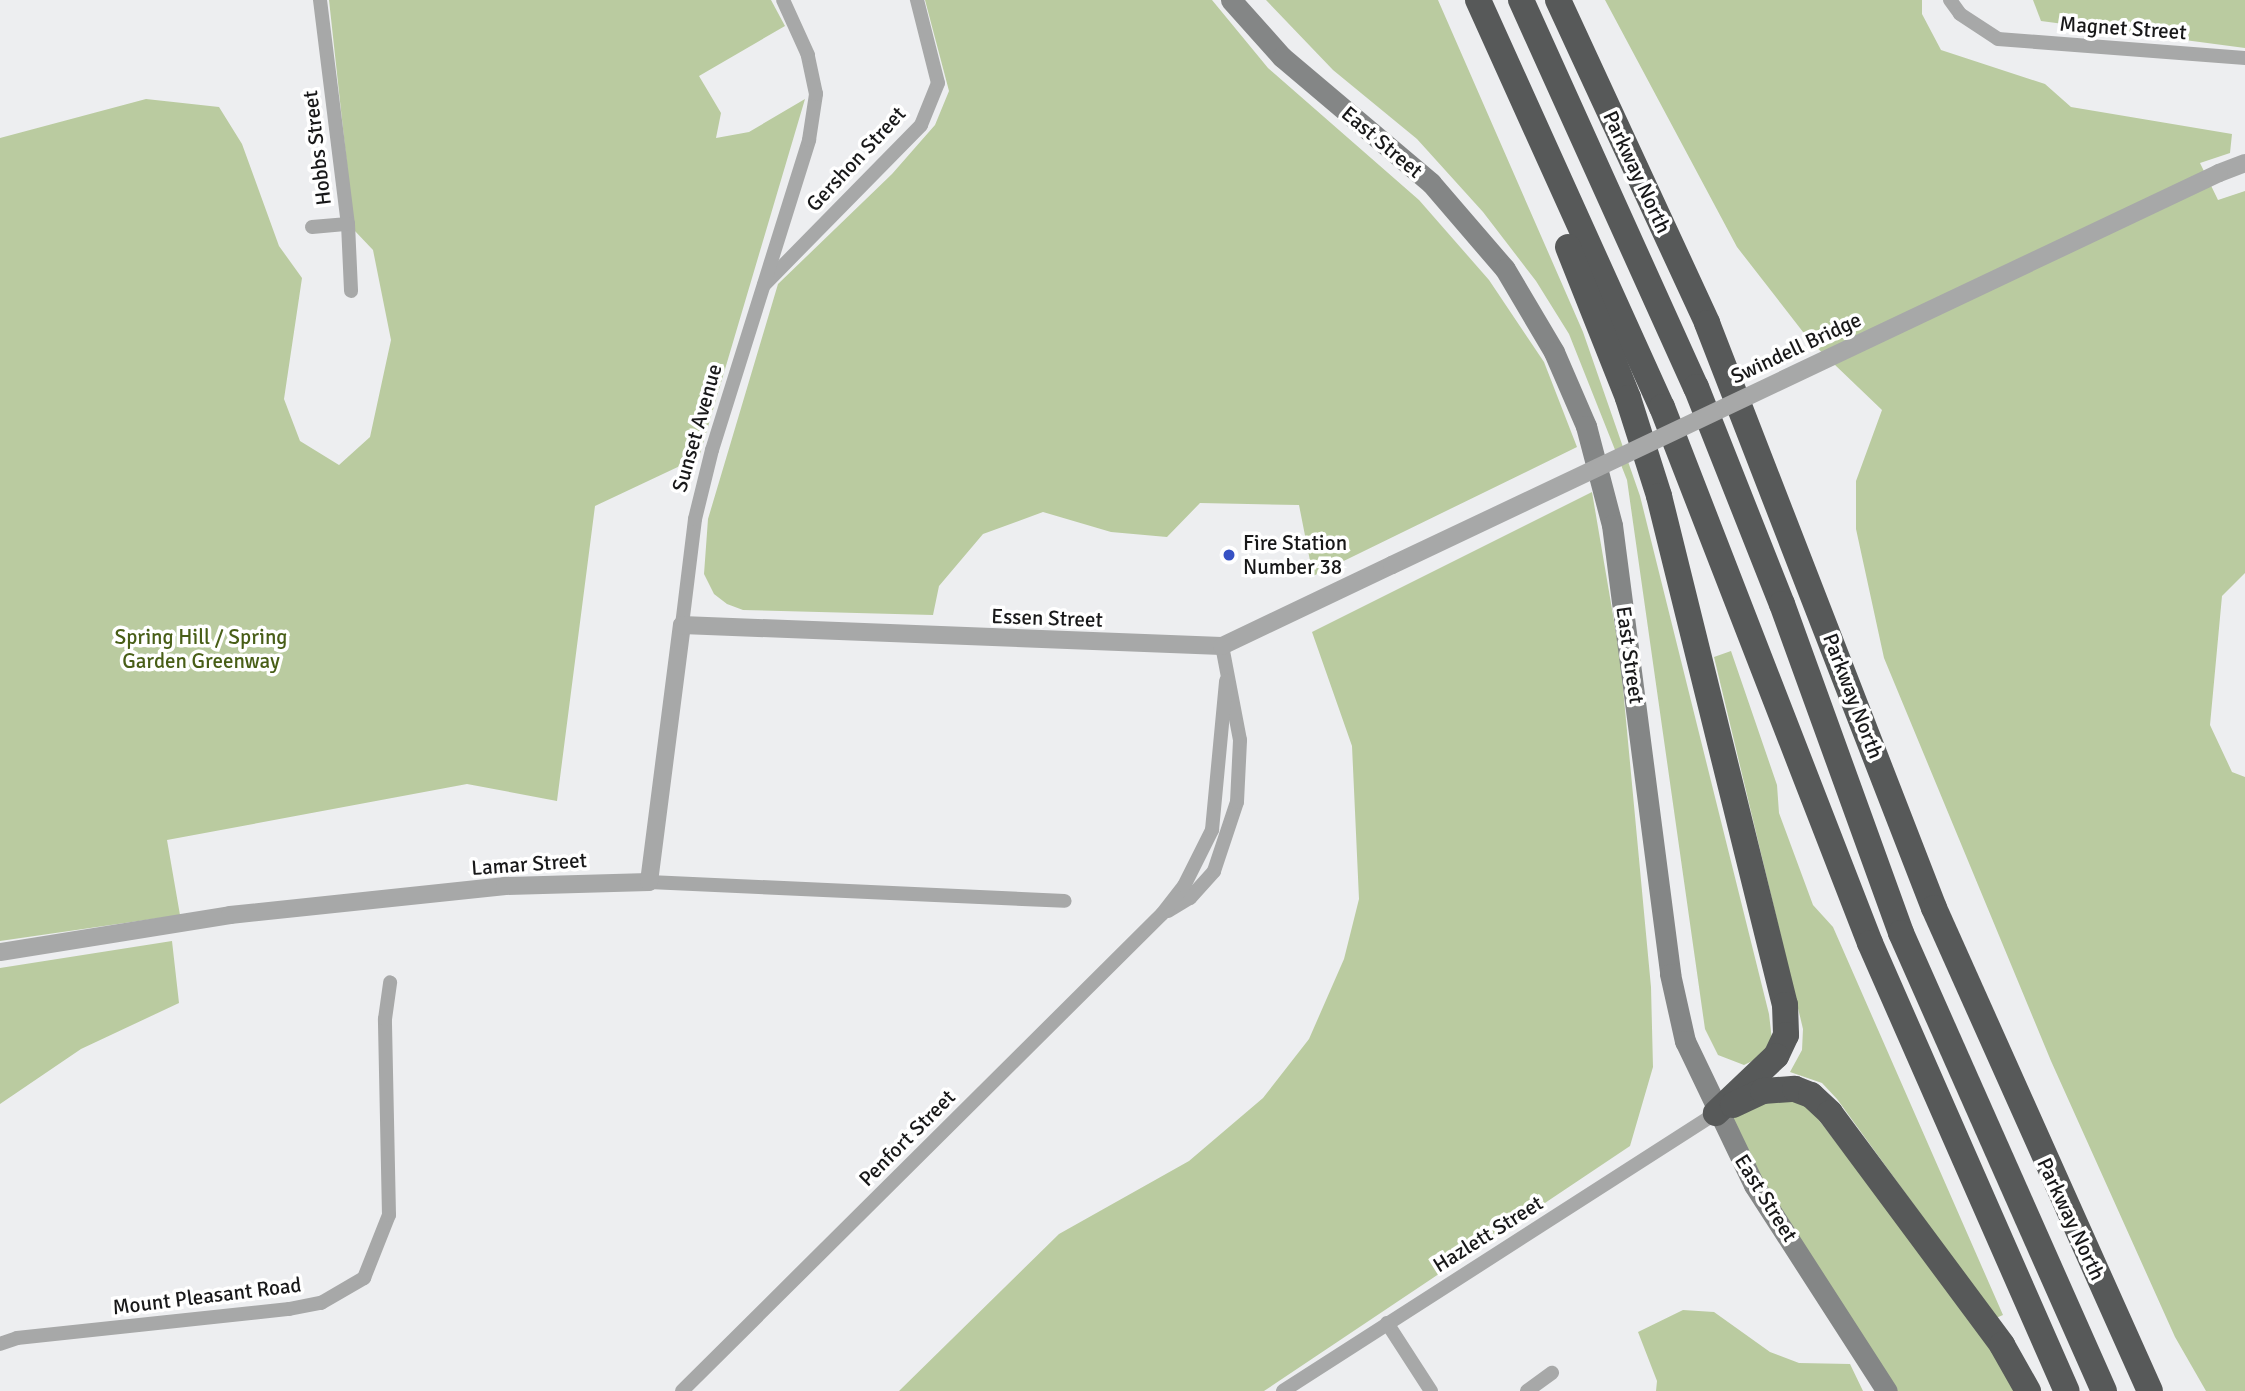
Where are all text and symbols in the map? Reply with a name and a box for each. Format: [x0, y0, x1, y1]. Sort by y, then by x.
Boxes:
street label: Magnet Street [2059, 11, 2187, 45]
street label: Hobbs Street [297, 89, 337, 207]
street label: Gershon Street [801, 101, 911, 217]
street label: East Street [1336, 101, 1428, 183]
street label: Parkway North [1598, 107, 1676, 237]
street label: Swindell Bridge [1727, 307, 1865, 389]
street label: Sunset Avenue [667, 361, 727, 495]
place label: Fire Station Number 38 [1243, 530, 1347, 580]
marker: Fire Station Number 38 [1221, 547, 1237, 563]
street label: Essen Street [991, 603, 1103, 633]
street label: East Street [1611, 605, 1649, 705]
park label: Spring Hill / Spring Garden Greenway [115, 624, 287, 674]
street label: Parkway North [1818, 630, 1888, 762]
street label: Lamar Street [470, 847, 588, 881]
street label: Penfort Street [854, 1085, 960, 1191]
street label: East Street [1729, 1150, 1803, 1246]
street label: Parkway North [2032, 1154, 2110, 1284]
street label: Hazlett Street [1428, 1190, 1548, 1278]
street label: Mount Pleasant Road [111, 1272, 303, 1320]

